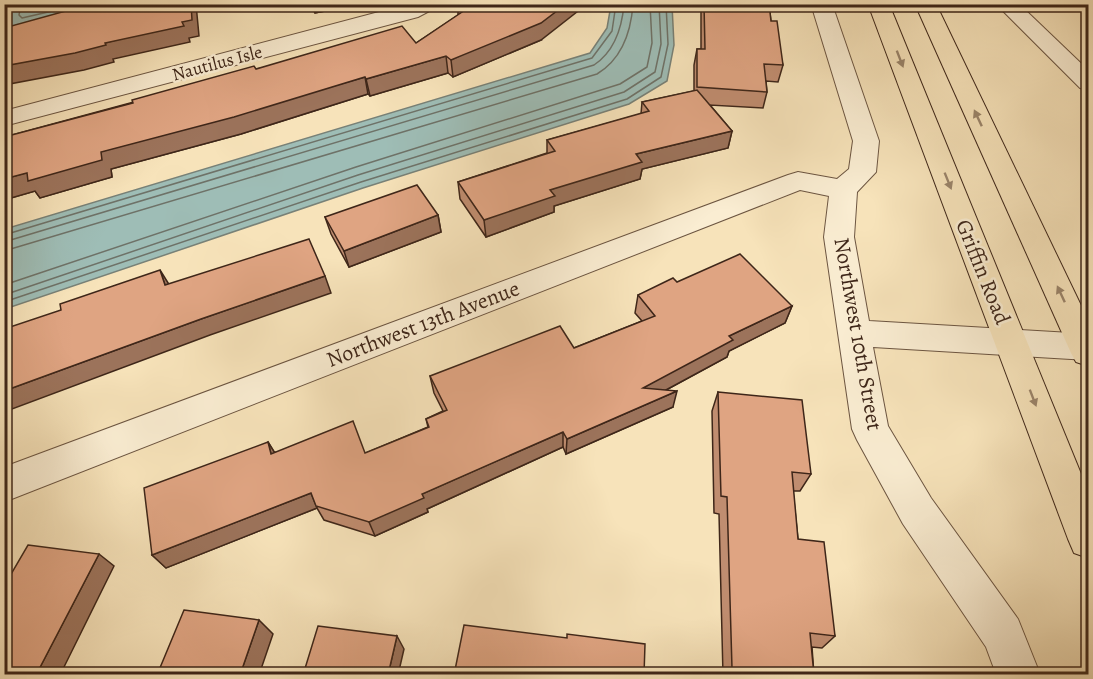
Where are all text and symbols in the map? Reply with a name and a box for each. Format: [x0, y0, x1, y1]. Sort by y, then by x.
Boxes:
street label: Nautilus Isle [169, 39, 265, 87]
one-way arrow [895, 50, 905, 68]
one-way arrow [973, 109, 982, 126]
one-way arrow [943, 172, 953, 190]
street label: Griffin Road [948, 215, 1018, 329]
street label: Northwest 10th Street [826, 235, 890, 433]
street label: Northwest 13th Avenue [322, 273, 524, 375]
one-way arrow [1056, 285, 1066, 303]
one-way arrow [1028, 389, 1038, 407]

